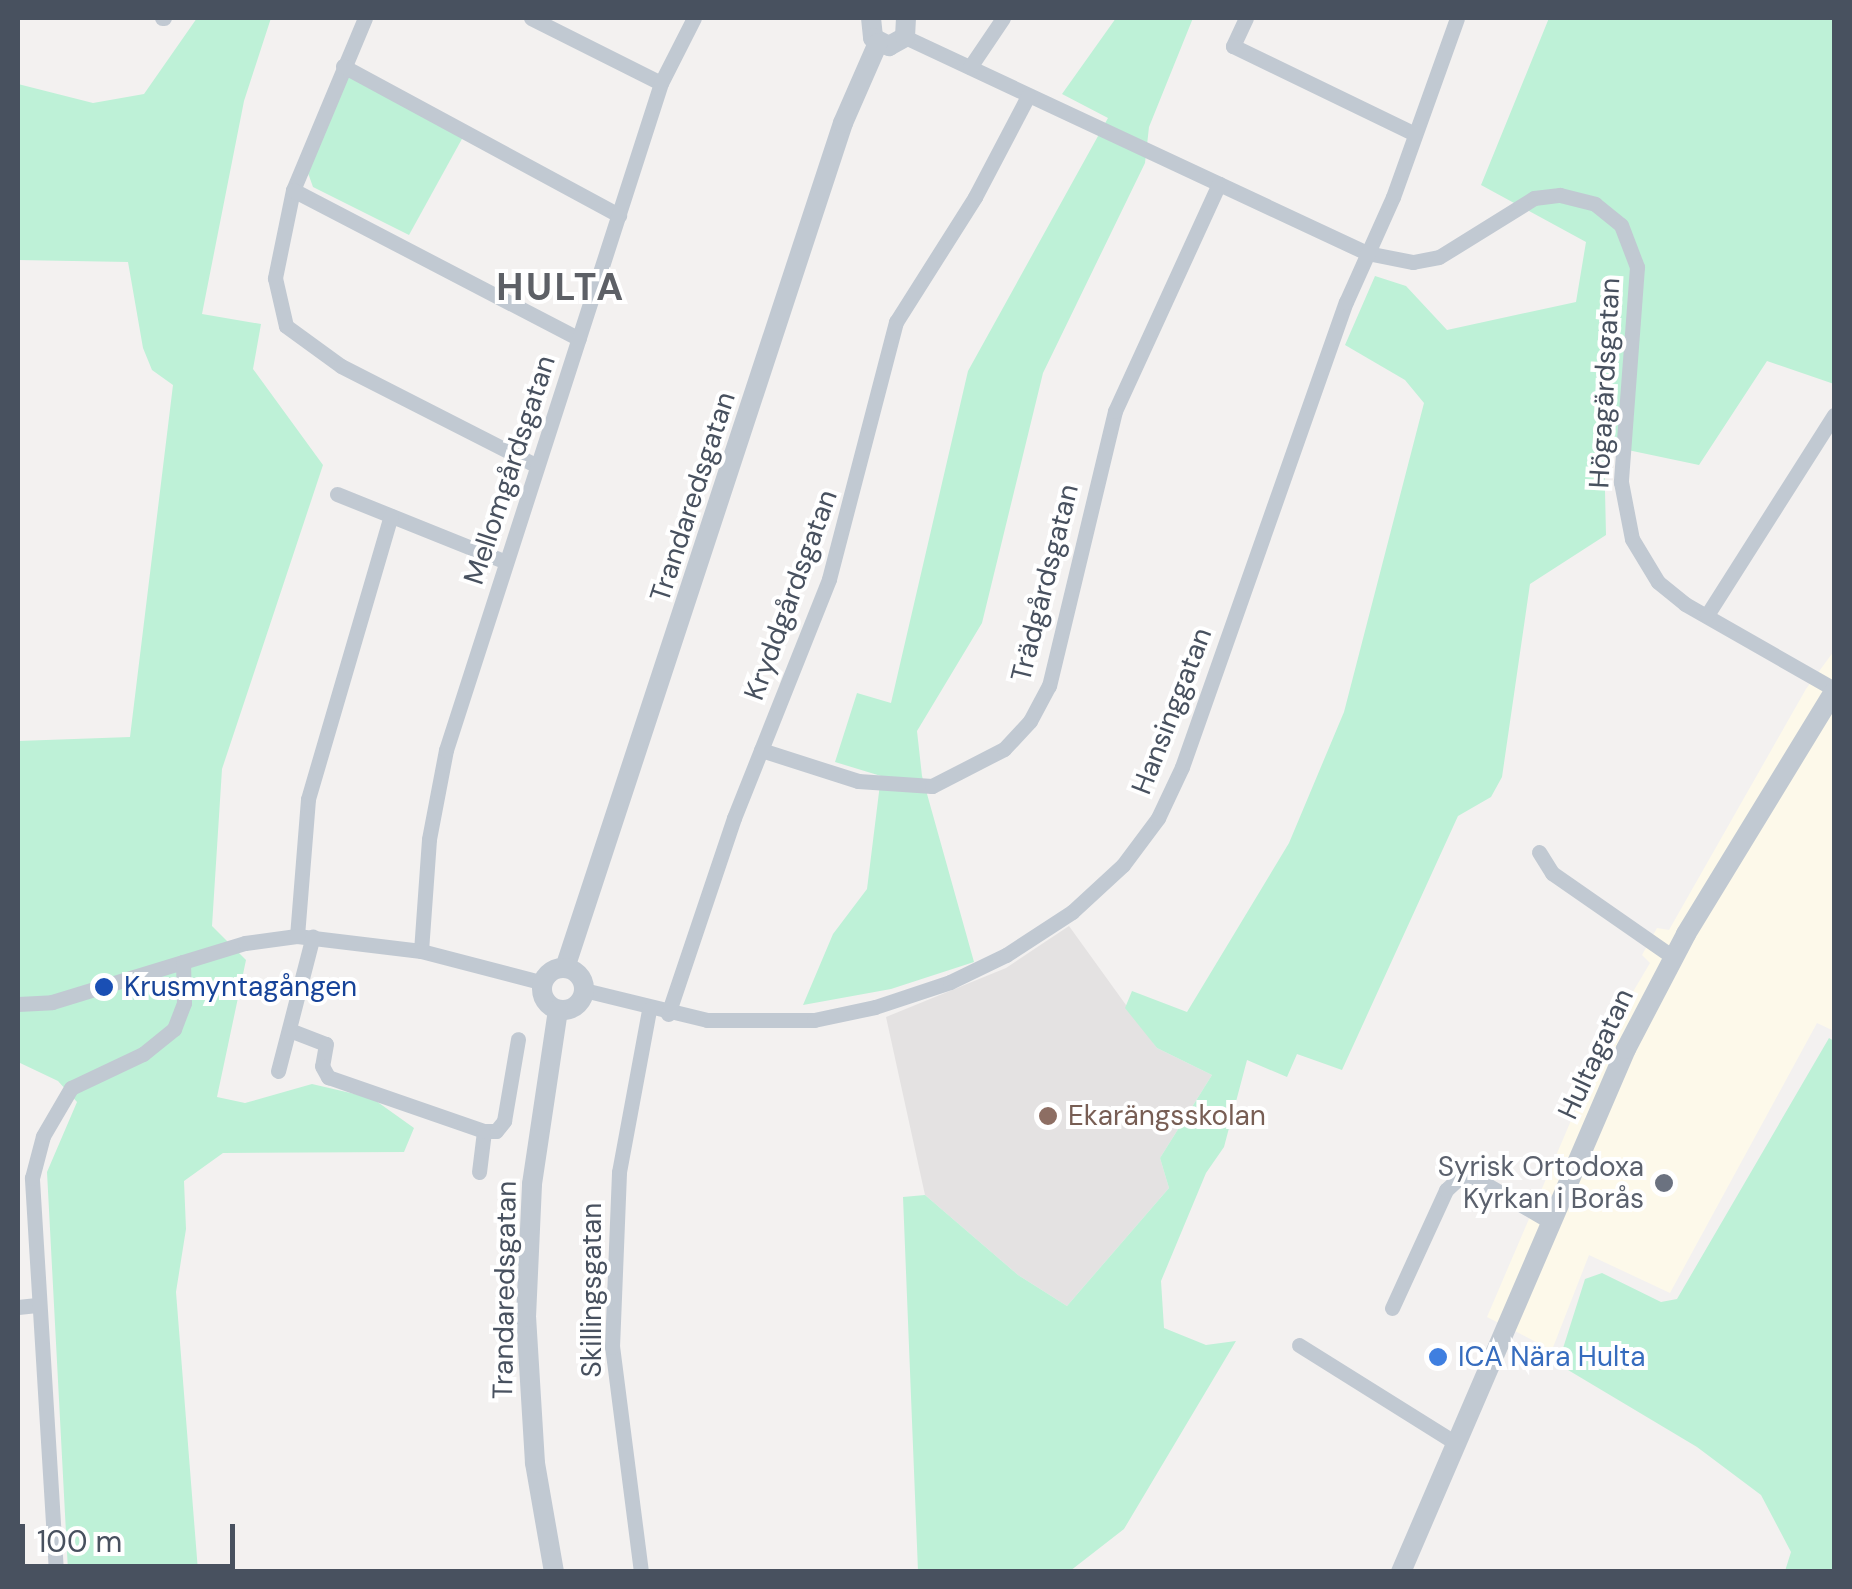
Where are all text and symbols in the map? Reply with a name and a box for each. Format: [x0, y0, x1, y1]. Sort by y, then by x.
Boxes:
district label: HULTA [496, 265, 626, 311]
street label: Högagärdsgatan [1583, 277, 1627, 489]
street label: Mellomgårdsgatan [457, 351, 563, 589]
street label: Trandaredsgatan [643, 388, 743, 606]
street label: Trädgårdsgatan [1004, 481, 1086, 685]
street label: Kryddgårdsgatan [737, 485, 845, 705]
street label: Hansinggatan [1125, 623, 1219, 799]
place label: Krusmyntagången [124, 970, 357, 1004]
marker: Krusmyntagången [93, 976, 115, 998]
street label: Hultagatan [1551, 983, 1641, 1125]
place label: Ekarängsskolan [1068, 1099, 1266, 1133]
marker: Ekarängsskolan [1037, 1105, 1059, 1127]
place label: Syrisk Ortodoxa Kyrkan i Borås [1438, 1150, 1644, 1216]
marker: Syrisk Ortodoxa Kyrkan i Borås [1653, 1172, 1675, 1194]
street label: Trandaredsgatan [486, 1180, 524, 1400]
street label: Skillingsgatan [575, 1203, 609, 1377]
place label: ICA Nära Hulta [1458, 1340, 1645, 1374]
marker: ICA Nära Hulta [1427, 1346, 1449, 1368]
scale bar [25, 1504, 240, 1566]
text: 100 m [37, 1522, 122, 1561]

